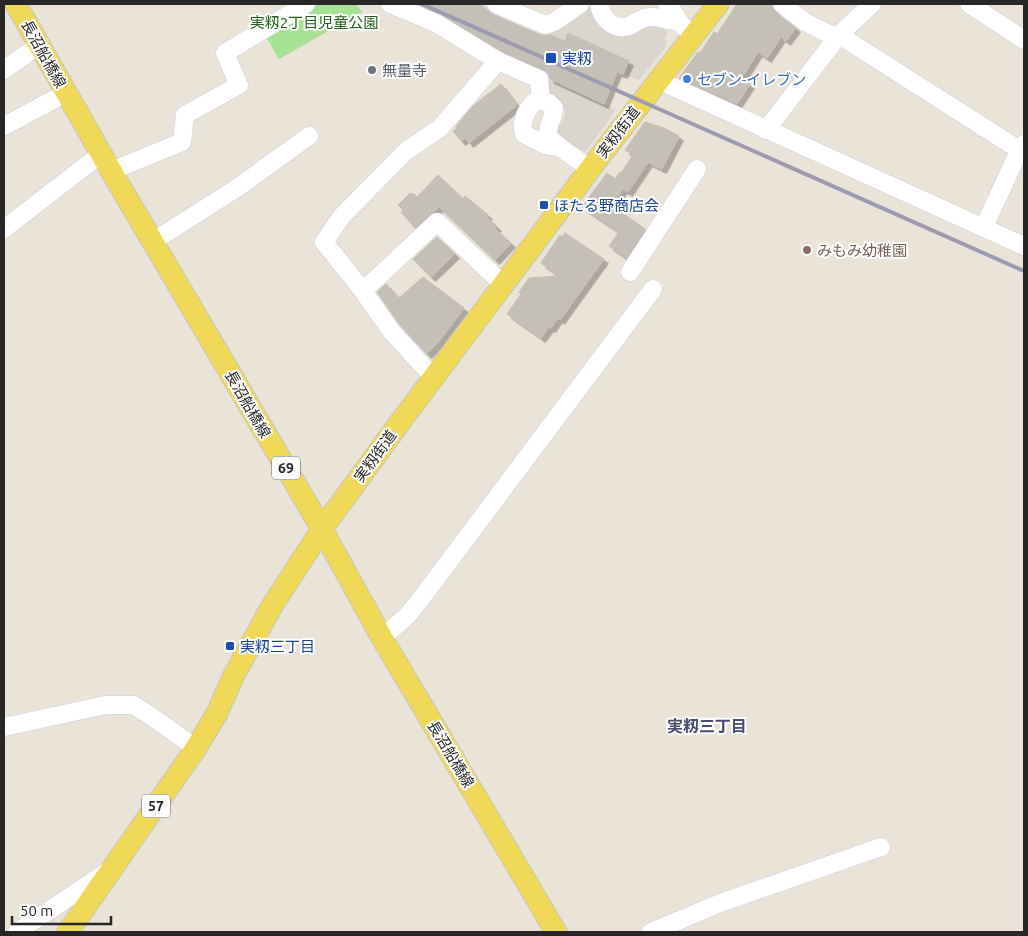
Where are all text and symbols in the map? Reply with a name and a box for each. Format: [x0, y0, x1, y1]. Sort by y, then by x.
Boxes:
park label: 実籾2丁目児童公園 [250, 14, 378, 31]
street label: 長沼船橋線 [18, 17, 70, 91]
place label: 実籾 [562, 50, 592, 67]
marker: 実籾 [544, 51, 558, 65]
place label: 無量寺 [382, 62, 427, 79]
marker: 無量寺 [366, 64, 378, 76]
place label: セブン-イレブン [697, 71, 806, 88]
marker: セブン-イレブン [681, 73, 693, 85]
street label: 実籾街道 [593, 103, 643, 161]
place label: ほたる野商店会 [554, 197, 659, 214]
marker: ほたる野商店会 [538, 199, 550, 211]
place label: みもみ幼稚園 [817, 242, 907, 259]
marker: みもみ幼稚園 [801, 244, 813, 256]
street label: 長沼船橋線 [222, 367, 274, 441]
street label: 実籾街道 [350, 427, 400, 485]
road number: 69 [272, 456, 300, 479]
place label: 実籾三丁目 [240, 638, 315, 655]
marker: 実籾三丁目 [224, 640, 236, 652]
street label: 長沼船橋線 [424, 717, 478, 791]
district label: 実籾三丁目 [667, 717, 747, 735]
road number: 57 [142, 794, 170, 818]
scale bar [12, 894, 111, 926]
text: 50 m [20, 902, 53, 919]

